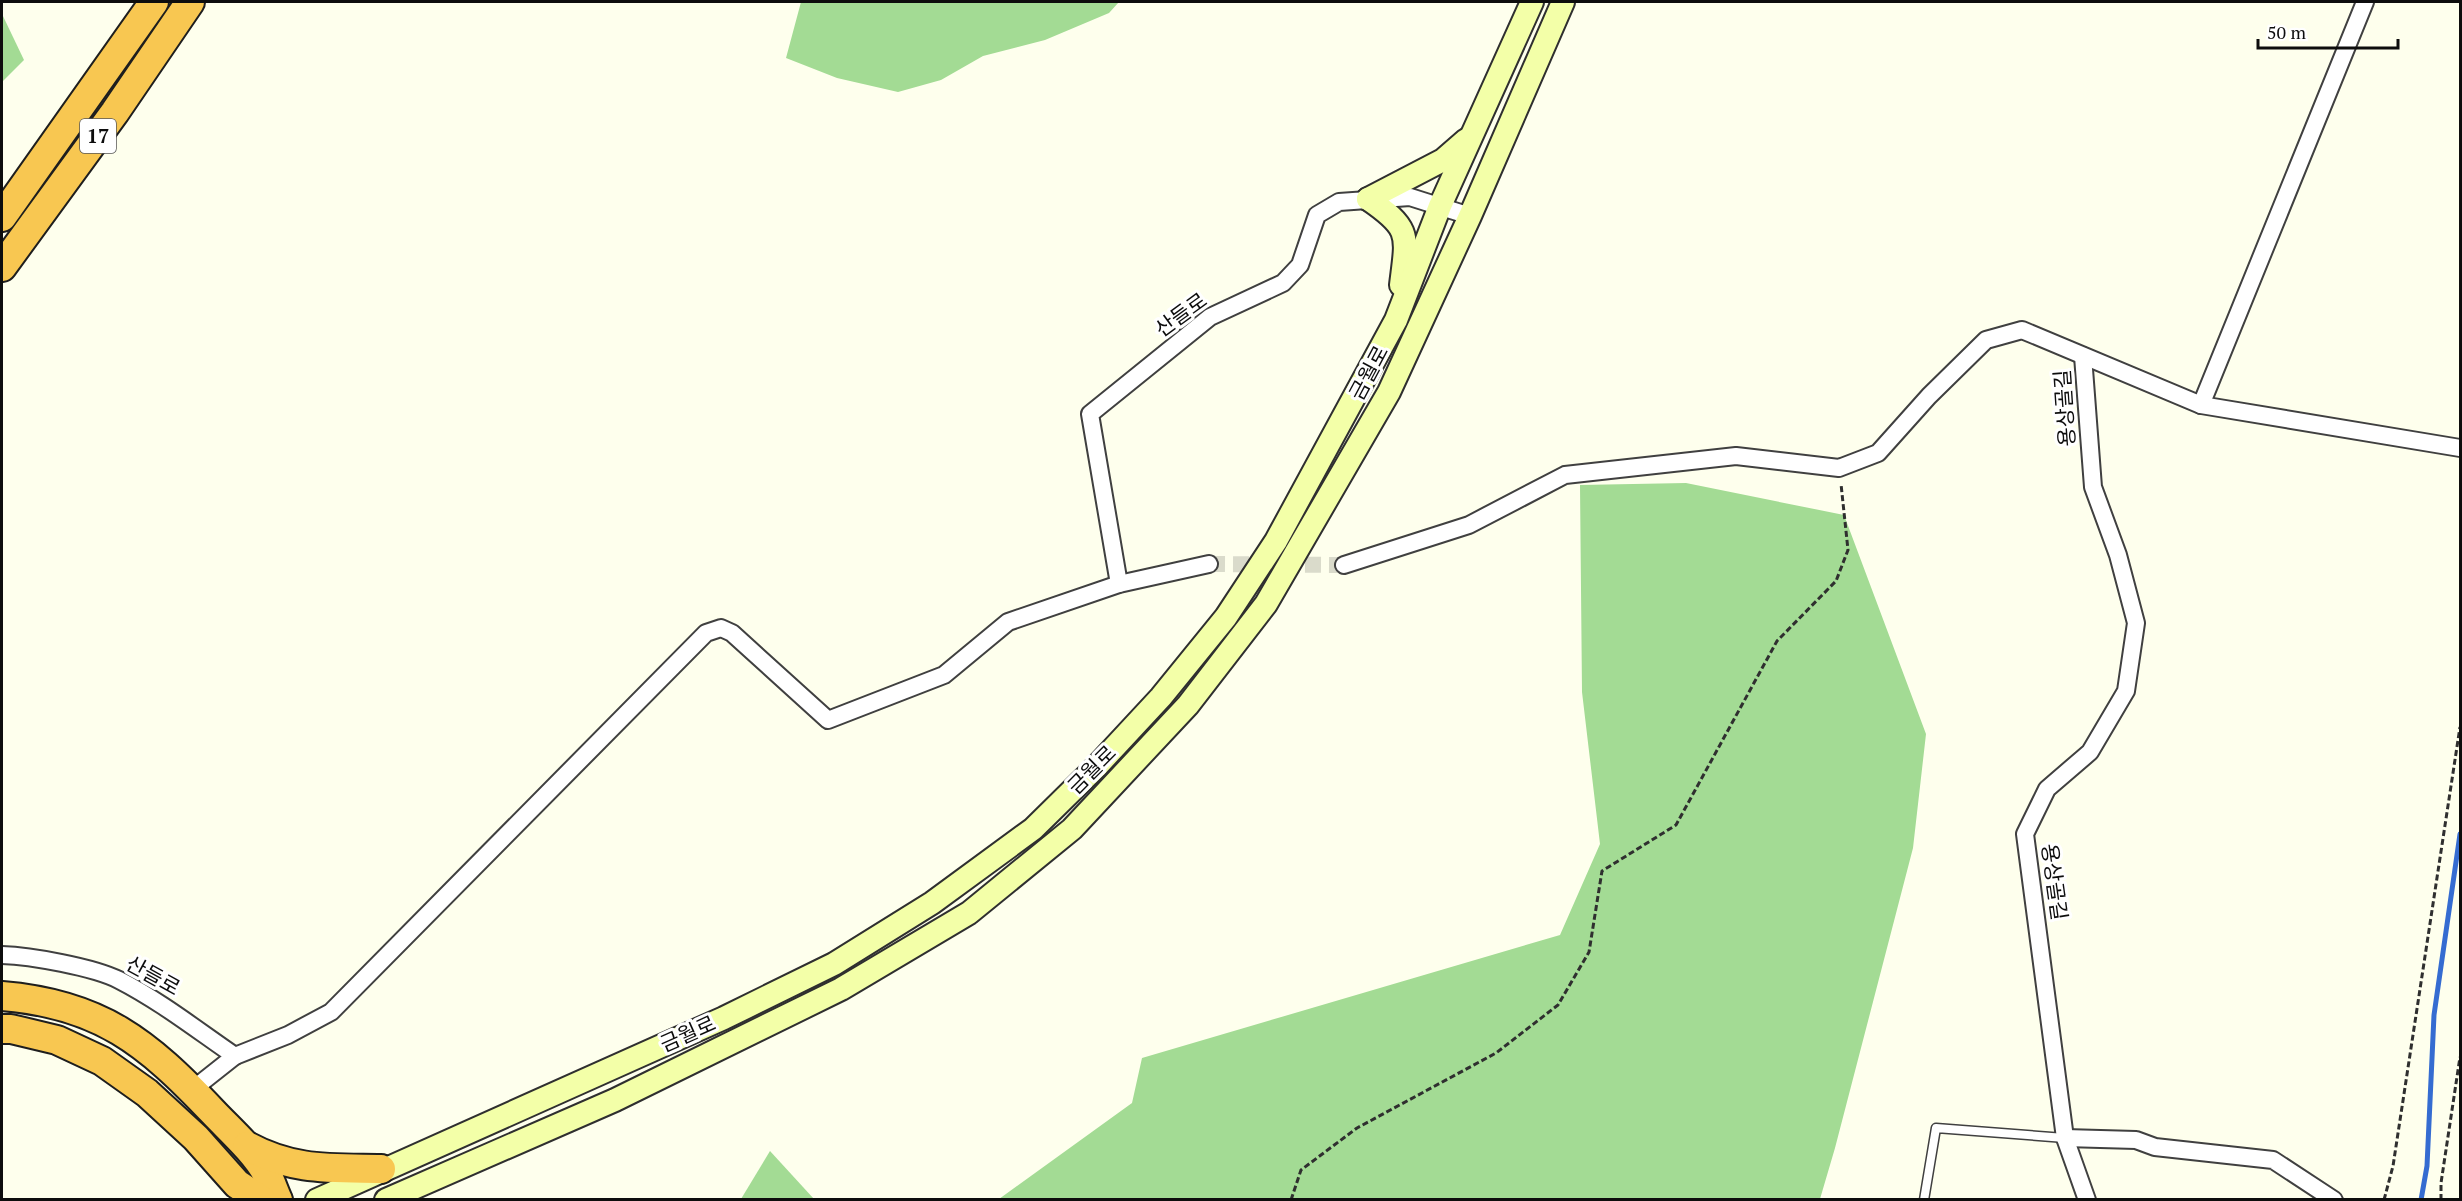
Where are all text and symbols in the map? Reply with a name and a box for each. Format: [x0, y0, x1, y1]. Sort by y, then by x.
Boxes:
scale bar [2258, 12, 2398, 50]
text: 50 m [2267, 20, 2307, 44]
road number: 17 [80, 119, 116, 153]
street label: 산들로 [1149, 286, 1212, 343]
street label: 금월로 [1342, 340, 1394, 405]
street label: 용상골길 [2047, 369, 2081, 448]
street label: 금월로 [1061, 739, 1122, 800]
street label: 용상골길 [2036, 842, 2074, 922]
street label: 산들로 [121, 949, 186, 1001]
street label: 금월로 [655, 1009, 720, 1058]

